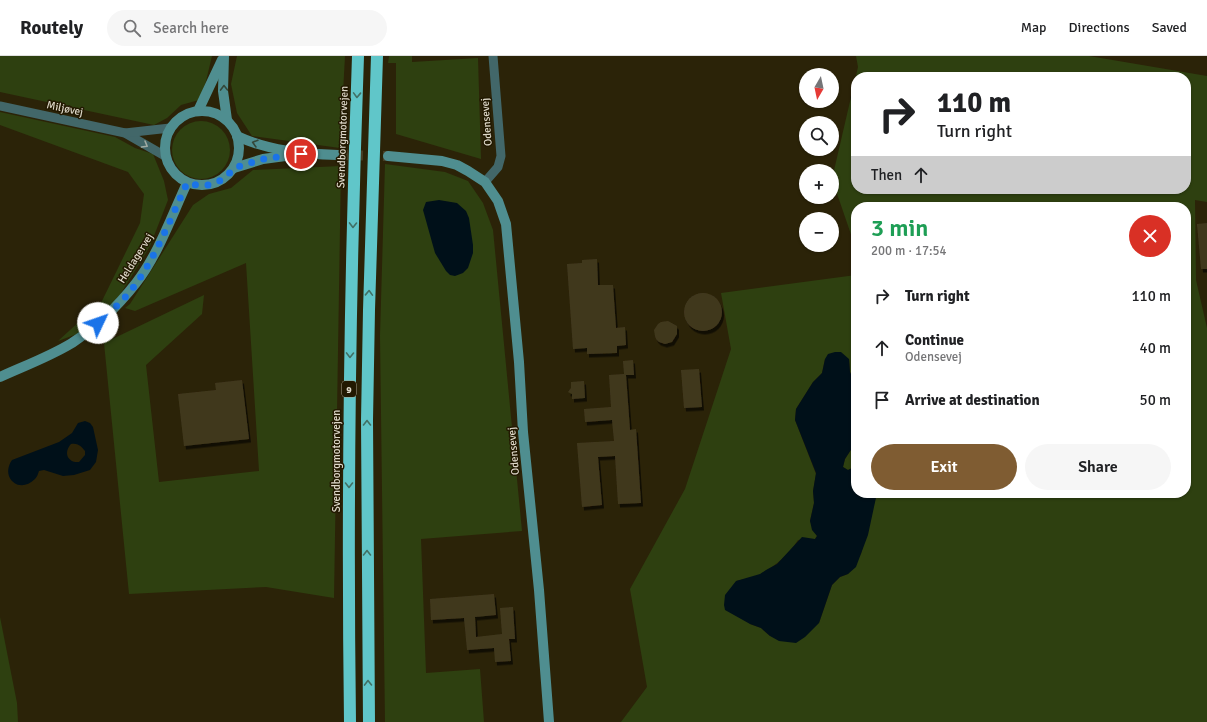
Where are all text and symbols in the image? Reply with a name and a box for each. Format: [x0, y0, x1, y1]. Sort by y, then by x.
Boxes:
search box [107, 10, 387, 46]
text: Routely [20, 16, 83, 40]
icon: search [121, 17, 143, 39]
text: Search here [153, 19, 229, 37]
text: Map [1021, 19, 1047, 36]
text: Directions [1069, 19, 1130, 36]
text: Saved [1152, 19, 1187, 36]
north arrow [799, 68, 839, 108]
map controls [799, 68, 839, 252]
one-way arrow [219, 85, 228, 91]
street label: Svendborgmotorvejen [334, 86, 351, 188]
text: 110 m [937, 86, 1011, 120]
icon: right [871, 88, 923, 140]
one-way arrow [353, 92, 361, 98]
street label: Odensevej [478, 97, 495, 146]
street label: Miljøvej [45, 98, 84, 119]
button: search [799, 116, 839, 156]
text: Turn right [937, 120, 1012, 142]
pin [284, 137, 318, 171]
one-way arrow [252, 139, 259, 148]
one-way arrow [141, 140, 148, 147]
icon: arrive [290, 143, 312, 165]
button: + [799, 164, 839, 204]
icon: ahead [910, 164, 932, 186]
text: Then [871, 166, 902, 184]
button: − [799, 212, 839, 252]
text: 3 min [871, 213, 928, 243]
button: close [1129, 215, 1171, 257]
one-way arrow [348, 222, 357, 228]
street label: Heldagervej [115, 231, 156, 286]
text: 200 m · 17:54 [871, 243, 947, 259]
icon: right [871, 285, 893, 307]
text: Turn right [905, 287, 970, 305]
text: 110 m [1131, 287, 1171, 305]
one-way arrow [365, 290, 373, 296]
position arrow [77, 302, 119, 344]
text: Continue [905, 331, 964, 349]
icon: ahead [871, 337, 893, 359]
text: 40 m [1140, 339, 1171, 357]
text: Odensevej [905, 349, 962, 365]
one-way arrow [346, 352, 354, 358]
road number: 9 [342, 381, 356, 397]
icon: arrive [871, 389, 893, 411]
text: Arrive at destination [905, 391, 1040, 409]
text: 50 m [1140, 391, 1171, 409]
street label: Svendborgmotorvejen [330, 410, 343, 512]
one-way arrow [363, 420, 371, 426]
street label: Odensevej [505, 426, 522, 476]
button: Exit [871, 444, 1017, 490]
button: Share [1025, 444, 1171, 490]
one-way arrow [345, 482, 353, 488]
one-way arrow [363, 550, 371, 556]
one-way arrow [364, 680, 372, 686]

